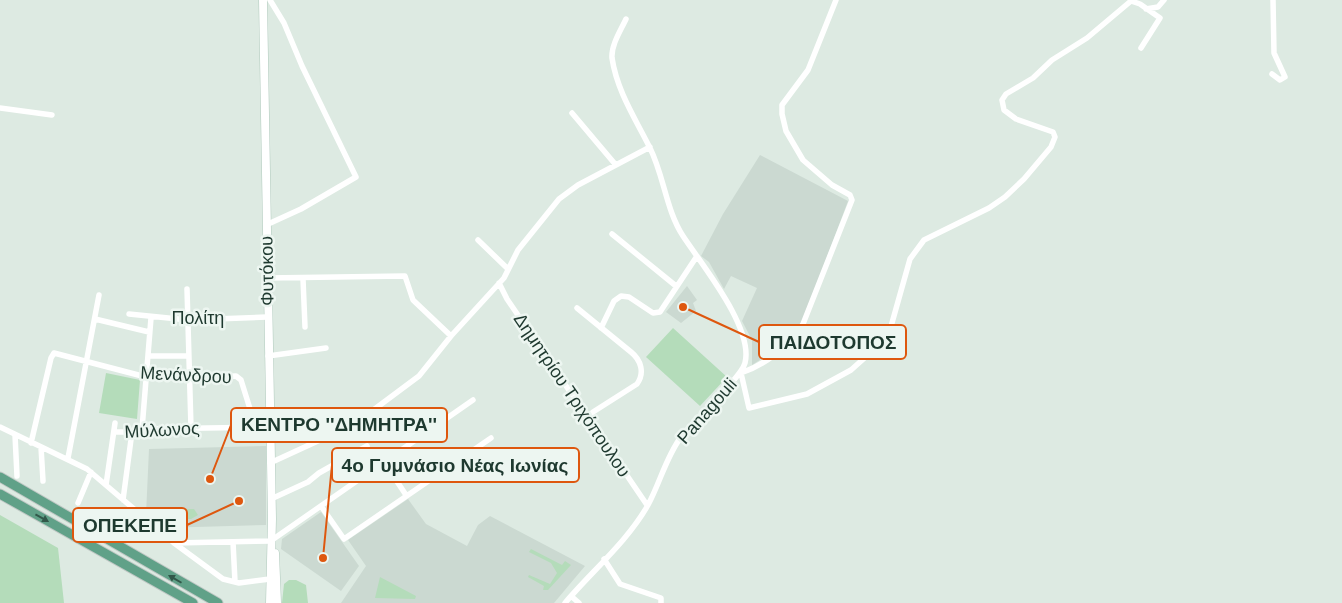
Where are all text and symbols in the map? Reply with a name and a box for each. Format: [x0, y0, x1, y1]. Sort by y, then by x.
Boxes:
street label: Φυτόκου [256, 236, 278, 306]
street label: Πολίτη [172, 308, 224, 328]
street label: Δημητρίου Τριχόπουλου [510, 309, 634, 481]
callout: ΠΑΙΔΟΤΟΠΟΣ [759, 325, 906, 359]
text: ΠΑΙΔΟΤΟΠΟΣ [770, 332, 896, 353]
street label: Μενάνδρου [140, 363, 232, 387]
street label: Panagouli [673, 374, 741, 448]
callout: ΚΕΝΤΡΟ ''ΔΗΜΗΤΡΑ'' [231, 408, 447, 442]
text: ΚΕΝΤΡΟ ''ΔΗΜΗΤΡΑ'' [241, 414, 437, 435]
street label: Μύλωνος [124, 418, 200, 442]
callout: 4ο Γυμνάσιο Νέας Ιωνίας [332, 448, 579, 482]
text: 4ο Γυμνάσιο Νέας Ιωνίας [342, 455, 569, 476]
callout: ΟΠΕΚΕΠΕ [73, 508, 187, 542]
one-way arrow [35, 514, 49, 522]
text: ΟΠΕΚΕΠΕ [83, 515, 177, 536]
one-way arrow [168, 575, 183, 583]

